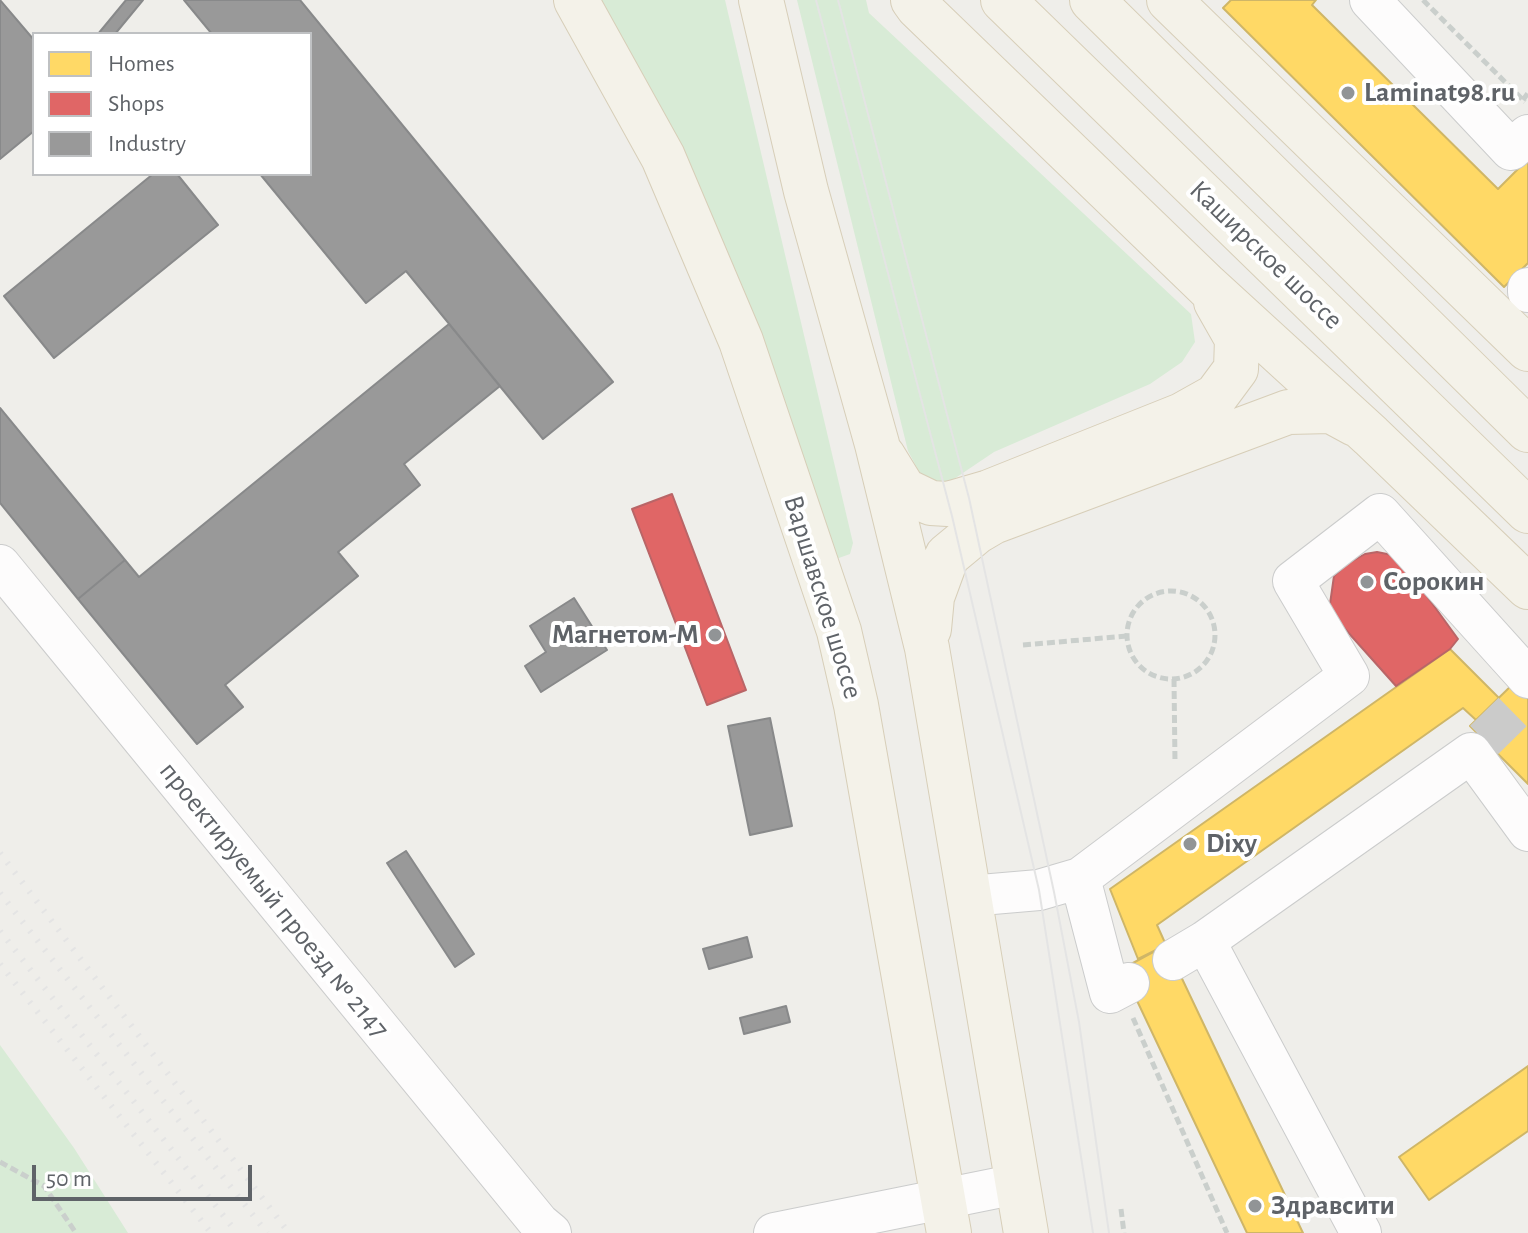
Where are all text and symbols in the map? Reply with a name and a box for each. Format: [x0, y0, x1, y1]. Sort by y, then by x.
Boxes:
legend [32, 32, 312, 176]
text: Homes [108, 52, 175, 76]
place label: Laminat98.ru [1364, 76, 1515, 110]
marker: Laminat98.ru [1339, 84, 1357, 102]
text: Shops [108, 92, 164, 116]
text: Industry [108, 132, 186, 156]
street label: Каширское шоссе [1182, 173, 1350, 337]
street label: Варшавское шоссе [776, 491, 870, 703]
place label: Сорокин [1383, 565, 1484, 599]
marker: Сорокин [1358, 573, 1376, 591]
place label: Магнетом-М [552, 618, 699, 652]
marker: Магнетом-М [706, 626, 724, 644]
street label: проектируемый проезд № 2147 [152, 755, 396, 1045]
place label: Dixy [1206, 827, 1257, 861]
marker: Dixy [1181, 835, 1199, 853]
scale bar [36, 1149, 256, 1199]
text: 50 m [46, 1167, 92, 1191]
place label: Здравсити [1271, 1189, 1395, 1223]
marker: Здравсити [1246, 1197, 1264, 1215]

